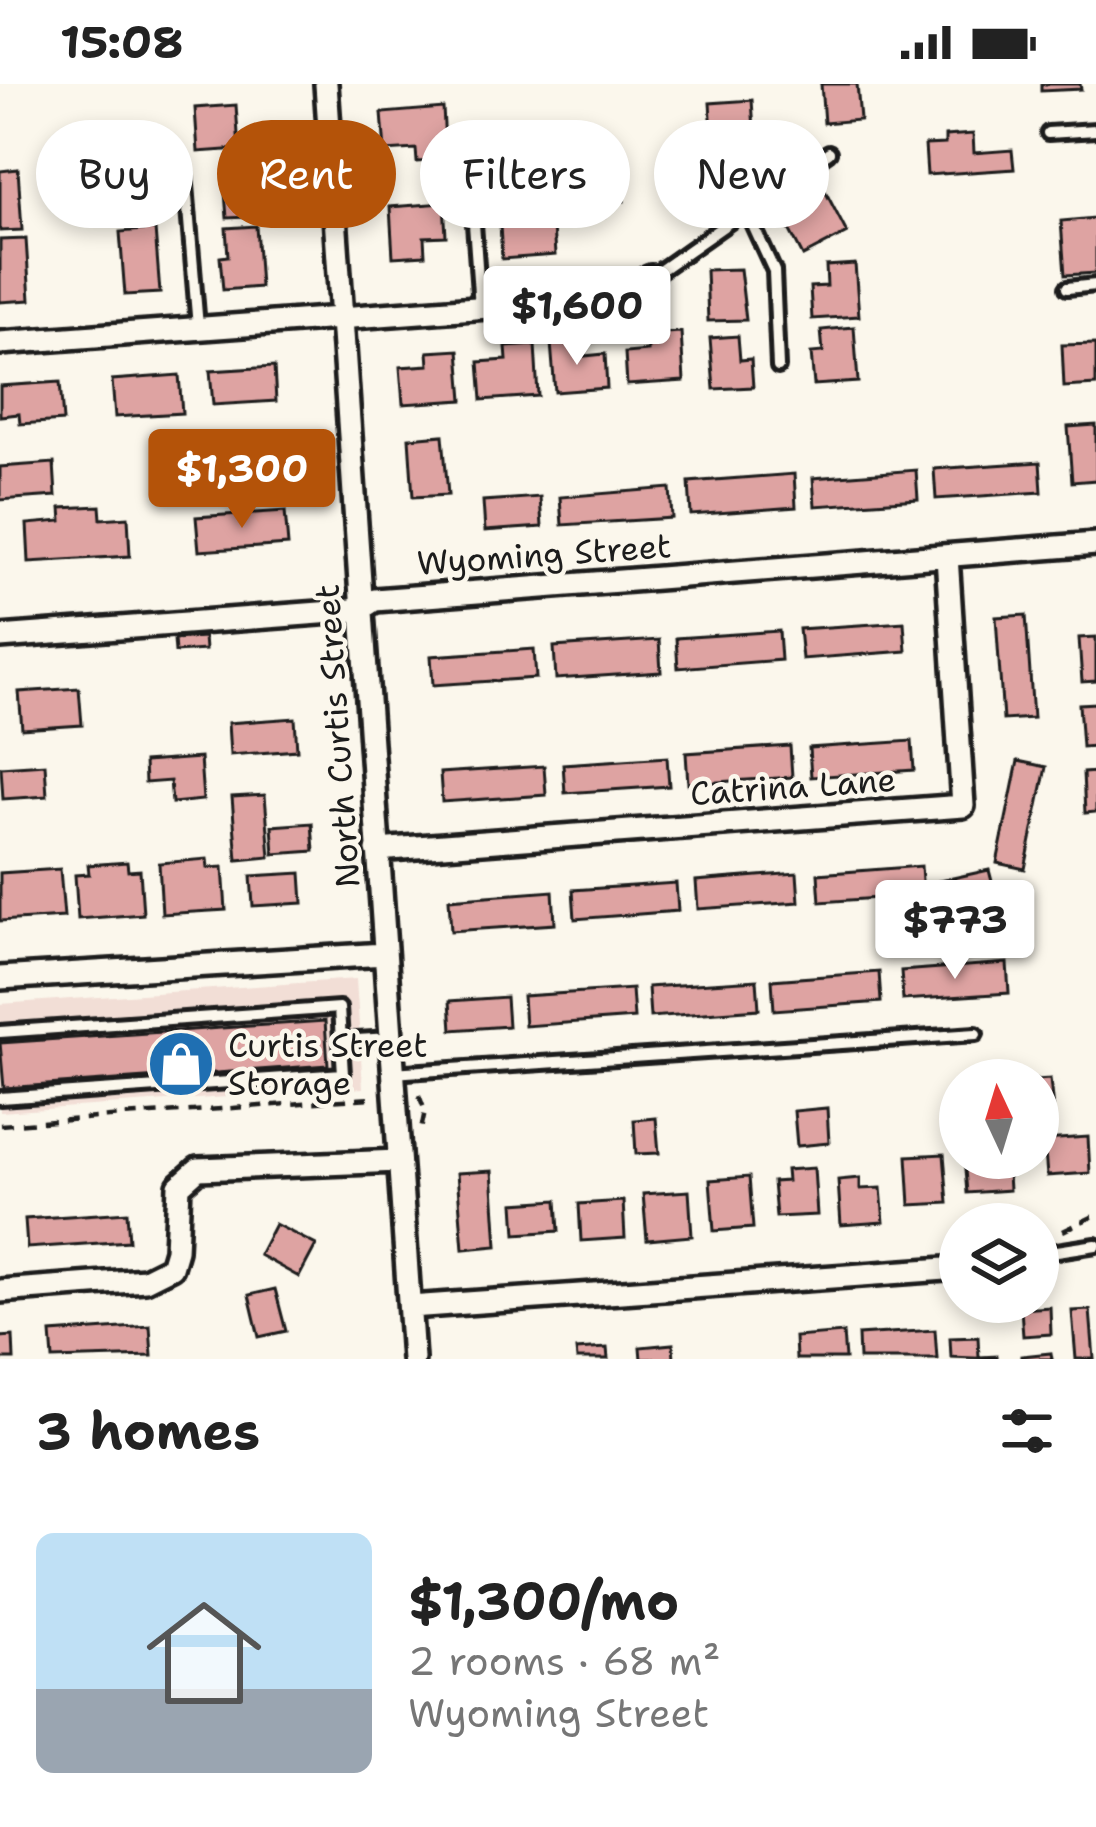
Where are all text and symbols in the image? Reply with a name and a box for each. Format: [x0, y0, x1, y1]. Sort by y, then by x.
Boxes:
text: 15:08 [60, 12, 184, 72]
chip: Buy [36, 120, 193, 228]
chip: Rent [217, 120, 396, 228]
chip: Filters [420, 120, 630, 228]
chip: New [654, 120, 829, 228]
pin: $1,600 [479, 266, 675, 368]
text: $1,600 [510, 279, 644, 331]
pin: $1,300 [144, 429, 340, 531]
text: $1,300 [175, 442, 309, 494]
street label: Wyoming Street [415, 523, 673, 586]
street label: North Curtis Street [304, 582, 371, 889]
street label: Catrina Lane [689, 757, 897, 816]
pin: $773 [884, 880, 1026, 982]
text: $773 [902, 893, 1008, 945]
place label: Curtis Street Storage [228, 1023, 428, 1106]
shop icon: Curtis Street Storage [146, 1029, 216, 1099]
north arrow [939, 1059, 1059, 1179]
map controls [939, 1059, 1059, 1323]
button: layers [939, 1203, 1059, 1323]
text: 3 homes [36, 1397, 260, 1465]
icon: filters [994, 1398, 1060, 1464]
text: $1,300/mo [408, 1567, 679, 1635]
icon: home [132, 1581, 276, 1725]
text: 2 rooms · 68 m² [408, 1635, 720, 1687]
text: Wyoming Street [408, 1687, 709, 1739]

